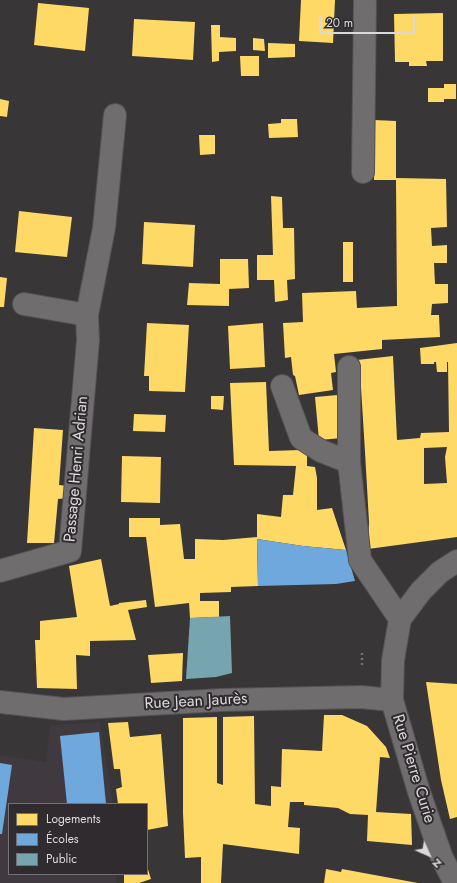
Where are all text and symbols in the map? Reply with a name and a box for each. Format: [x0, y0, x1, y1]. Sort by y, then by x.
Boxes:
scale bar [321, 8, 417, 34]
text: 20 m [326, 14, 353, 32]
street label: Passage Henri Adrian [61, 395, 93, 543]
street label: Rue Jean Jaurès [144, 690, 248, 714]
street label: Rue Pierre Curie [387, 712, 439, 826]
legend [8, 803, 148, 875]
text: Logements [46, 810, 101, 828]
text: Écoles [46, 830, 79, 848]
north arrow [409, 835, 449, 875]
text: Public [46, 850, 77, 868]
text: N [429, 855, 446, 872]

